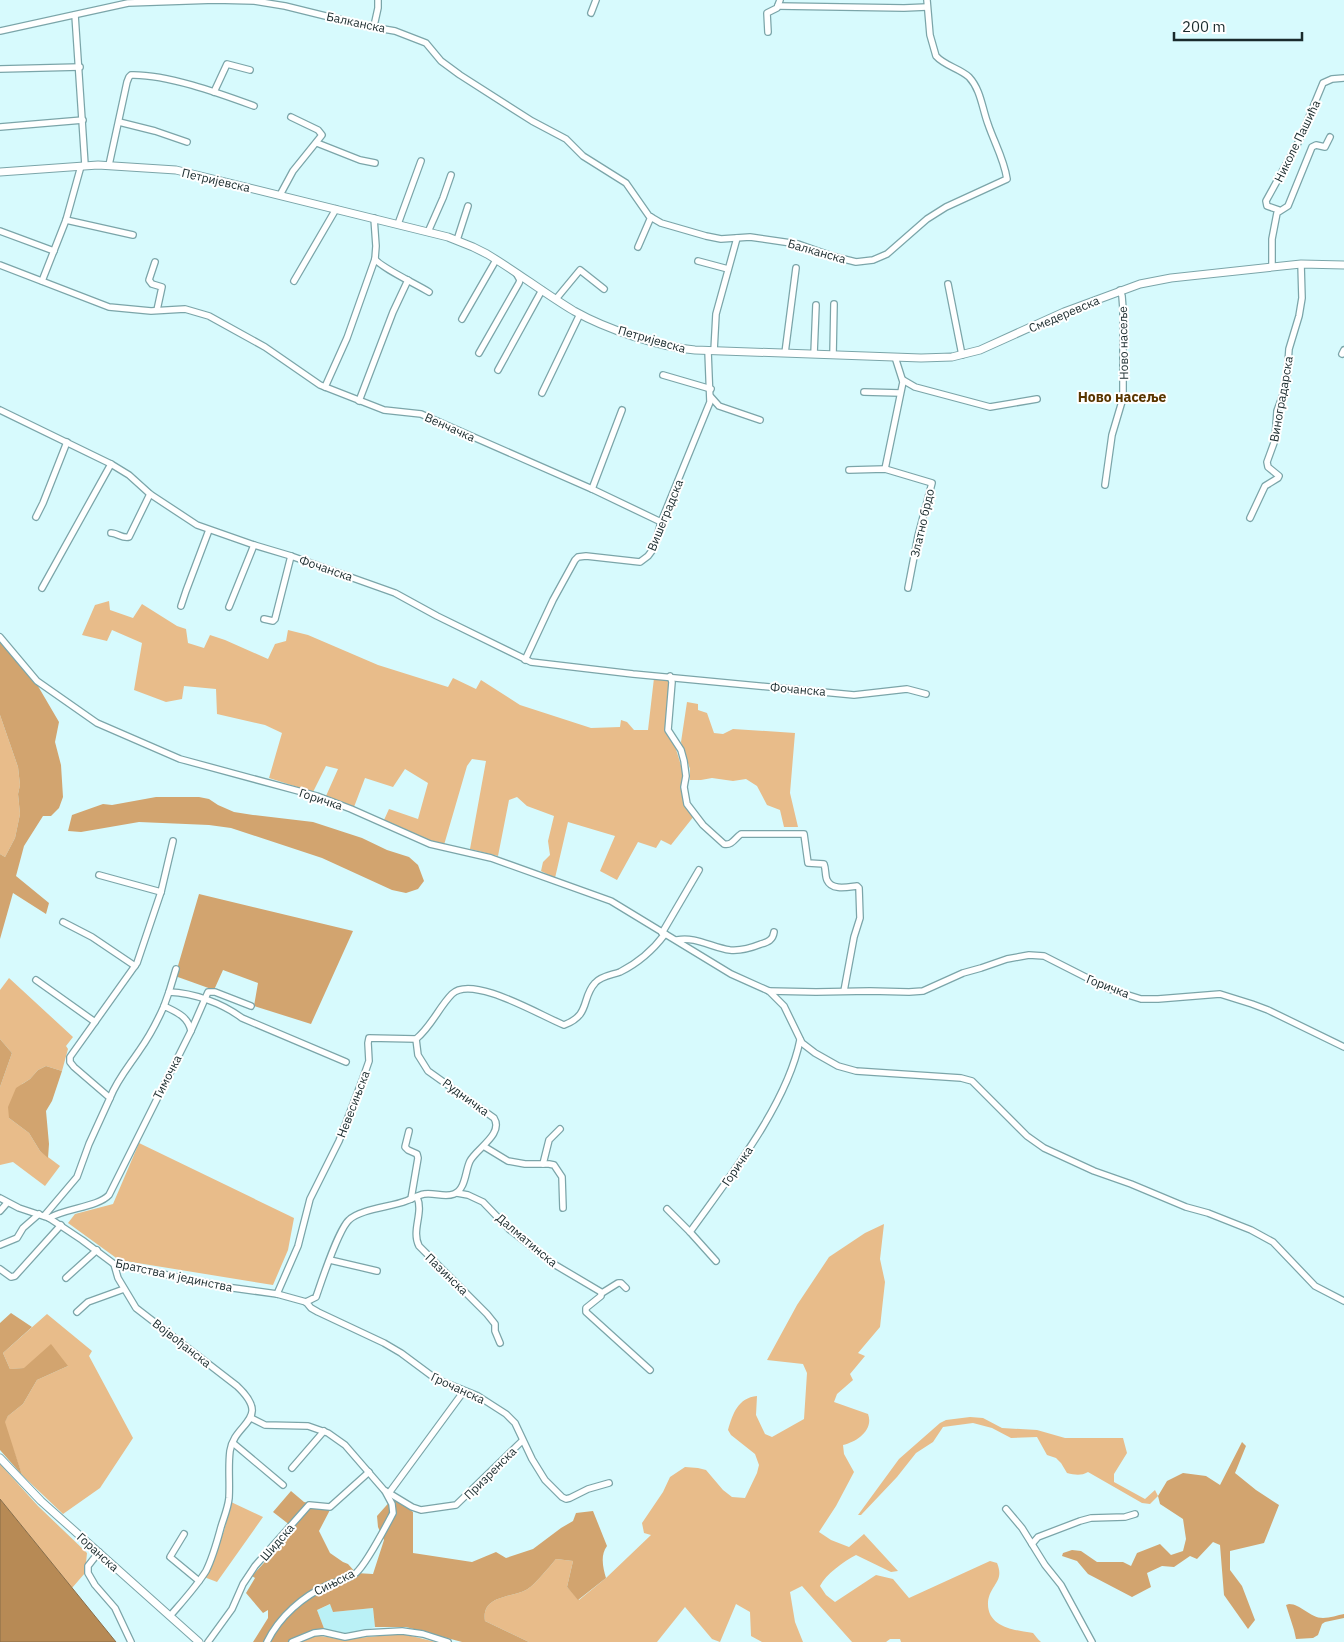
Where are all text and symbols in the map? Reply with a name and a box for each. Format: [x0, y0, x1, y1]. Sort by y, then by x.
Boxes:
street label: Балканска [325, 8, 387, 36]
scale bar [1174, 10, 1302, 42]
text: 200 m [1182, 17, 1226, 36]
street label: Николе Пашића [1271, 97, 1324, 184]
street label: Петријевска [180, 165, 252, 195]
street label: Балканска [786, 236, 848, 267]
street label: Смедеревска [1026, 292, 1102, 336]
street label: Ново насеље [1115, 306, 1131, 380]
street label: Петријевска [616, 322, 688, 356]
street label: Виноградарска [1266, 354, 1296, 443]
district label: Ново насеље [1078, 388, 1167, 406]
street label: Венчачка [422, 409, 478, 445]
street label: Вишеградска [644, 476, 686, 553]
street label: Златно брдо [907, 487, 937, 559]
street label: Фочанска [297, 552, 355, 584]
street label: Фочанска [770, 679, 827, 699]
street label: Горичка [297, 785, 345, 813]
street label: Горичка [1084, 971, 1132, 1001]
street label: Тимочка [149, 1052, 185, 1102]
street label: Невесињска [333, 1068, 373, 1140]
street label: Рудничка [440, 1075, 493, 1119]
street label: Горичка [718, 1143, 756, 1189]
street label: Далматинска [493, 1210, 561, 1270]
street label: Пазинска [422, 1250, 472, 1298]
street label: Братства и јединства [114, 1255, 235, 1295]
street label: Војвођанска [150, 1315, 215, 1371]
street label: Грочанска [429, 1369, 488, 1407]
street label: Призренска [461, 1443, 520, 1502]
street label: Шидска [257, 1520, 298, 1564]
street label: Горанска [74, 1529, 122, 1575]
street label: Сињска [311, 1565, 357, 1599]

